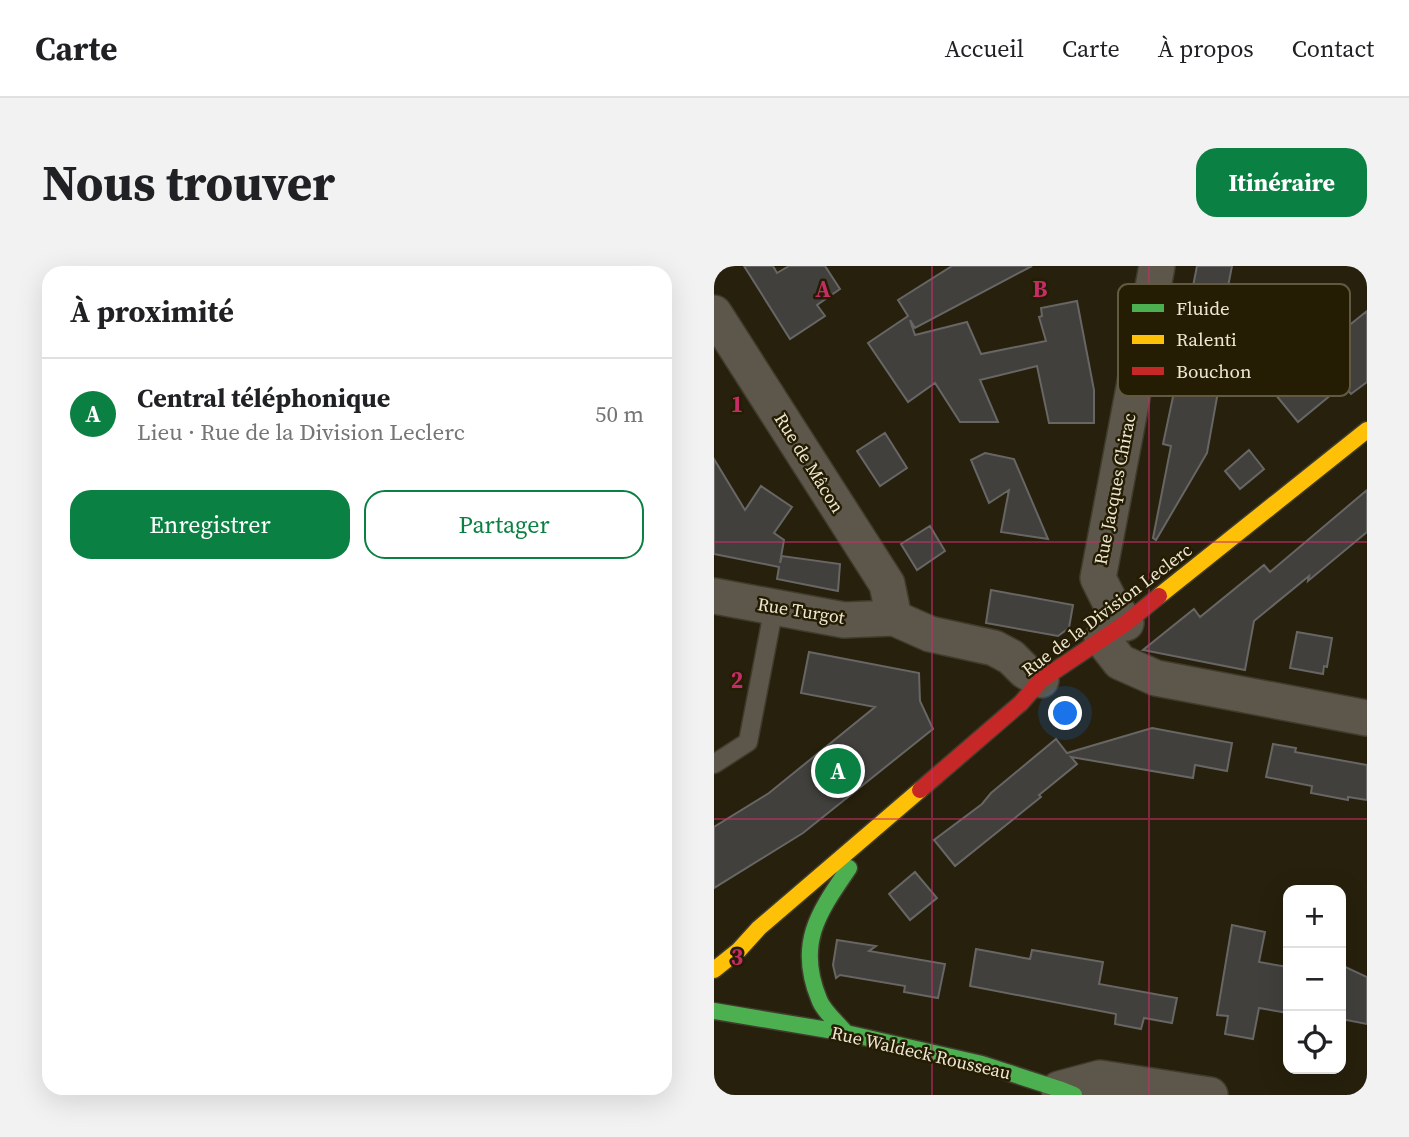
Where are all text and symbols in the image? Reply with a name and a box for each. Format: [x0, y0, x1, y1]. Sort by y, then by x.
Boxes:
text: Carte [35, 26, 117, 71]
text: Accueil [945, 32, 1024, 65]
text: Carte [1062, 32, 1120, 65]
text: À propos [1158, 32, 1254, 65]
text: Contact [1292, 32, 1374, 65]
button: Itinéraire [1196, 148, 1367, 217]
text: Nous trouver [42, 149, 335, 216]
text: A [815, 273, 831, 305]
text: B [1033, 273, 1048, 305]
legend [1118, 284, 1350, 396]
text: À proximité [70, 291, 234, 332]
text: Fluide [1176, 295, 1230, 321]
text: Ralenti [1176, 326, 1237, 352]
text: Bouchon [1176, 358, 1252, 384]
text: Central téléphonique [137, 380, 390, 416]
text: 1 [731, 388, 743, 420]
text: A [85, 398, 101, 430]
text: 50 m [595, 398, 644, 430]
street label: Rue de Mâcon [769, 408, 850, 518]
street label: Rue Jacques Chirac [1088, 411, 1141, 567]
text: Lieu · Rue de la Division Leclerc [137, 416, 465, 448]
button: Enregistrer [70, 490, 350, 559]
button: Partager [364, 490, 644, 559]
street label: Rue de la Division Leclerc [1016, 537, 1197, 682]
street label: Rue Turgot [756, 591, 847, 630]
text: 2 [731, 664, 743, 696]
your location [1048, 696, 1082, 730]
pin: A [815, 745, 861, 797]
map controls [1283, 885, 1346, 1074]
button: + [1283, 885, 1346, 948]
text: 3 [731, 941, 743, 973]
button: − [1283, 948, 1346, 1011]
button: locate [1283, 1011, 1346, 1074]
street label: Rue Waldeck Rousseau [829, 1020, 1013, 1085]

